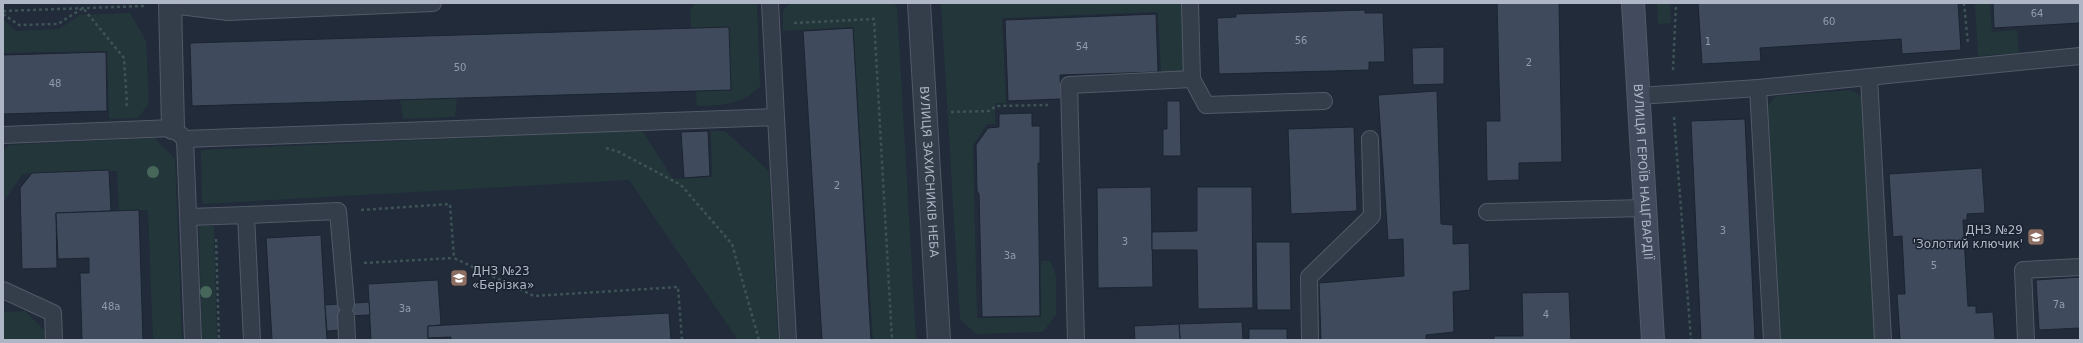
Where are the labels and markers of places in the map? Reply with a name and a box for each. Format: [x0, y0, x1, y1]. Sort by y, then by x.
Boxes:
place label: ДНЗ №29 'Золотий ключик' [1913, 223, 2023, 251]
school or university icon: ДНЗ №29 'Золотий ключик' [2026, 227, 2046, 247]
place label: ДНЗ №23 «Берізка» [472, 264, 534, 292]
school or university icon: ДНЗ №23 «Берізка» [449, 268, 469, 288]

